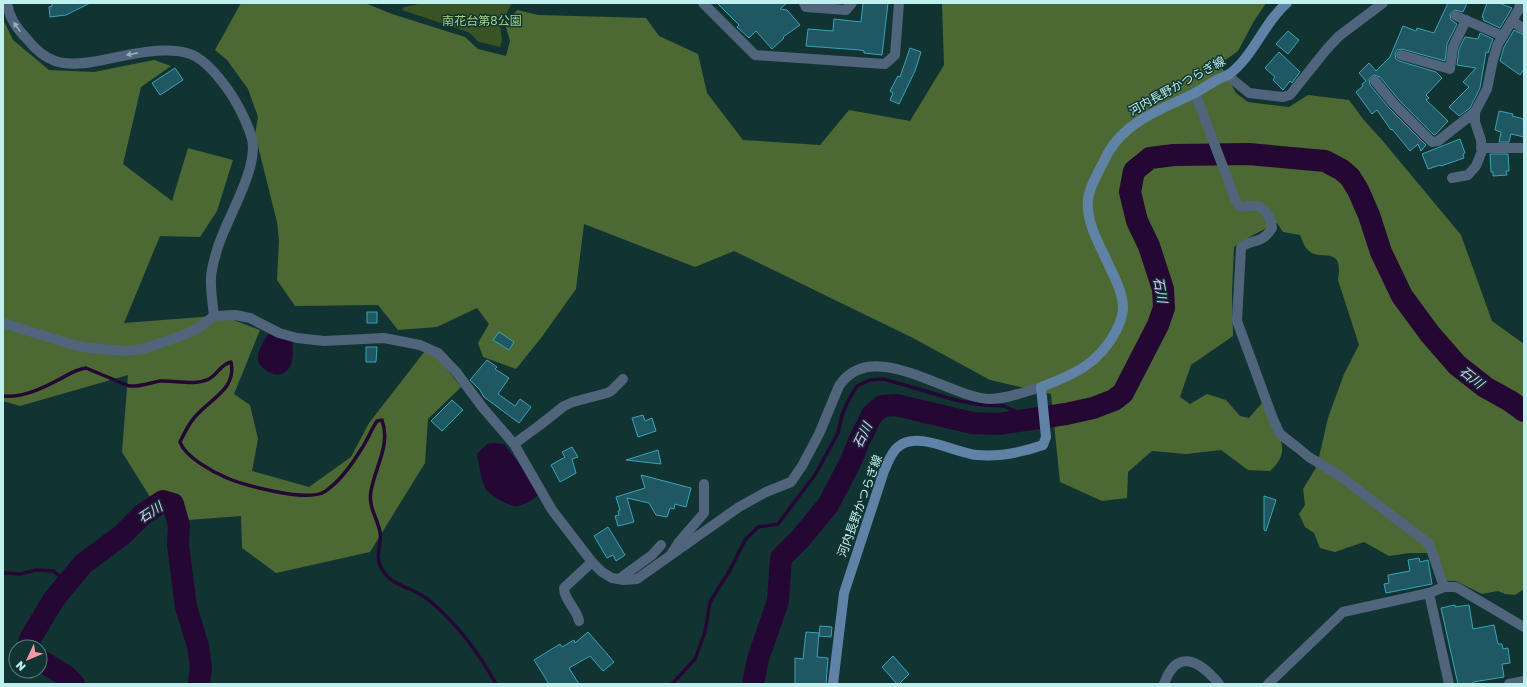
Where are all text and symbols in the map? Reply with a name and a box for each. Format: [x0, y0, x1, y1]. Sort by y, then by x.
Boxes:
park label: 南花台第8公園 [442, 13, 522, 28]
one-way arrow [13, 21, 20, 33]
one-way arrow [126, 51, 138, 57]
street label: 河内長野かつらぎ線 [1126, 53, 1228, 118]
water label: 石川 [1151, 276, 1171, 306]
water label: 石川 [1457, 363, 1489, 393]
water label: 石川 [849, 418, 876, 450]
street label: 河内長野かつらぎ線 [834, 453, 885, 559]
water label: 石川 [135, 497, 167, 526]
north arrow [8, 639, 48, 679]
text: N [13, 659, 28, 674]

